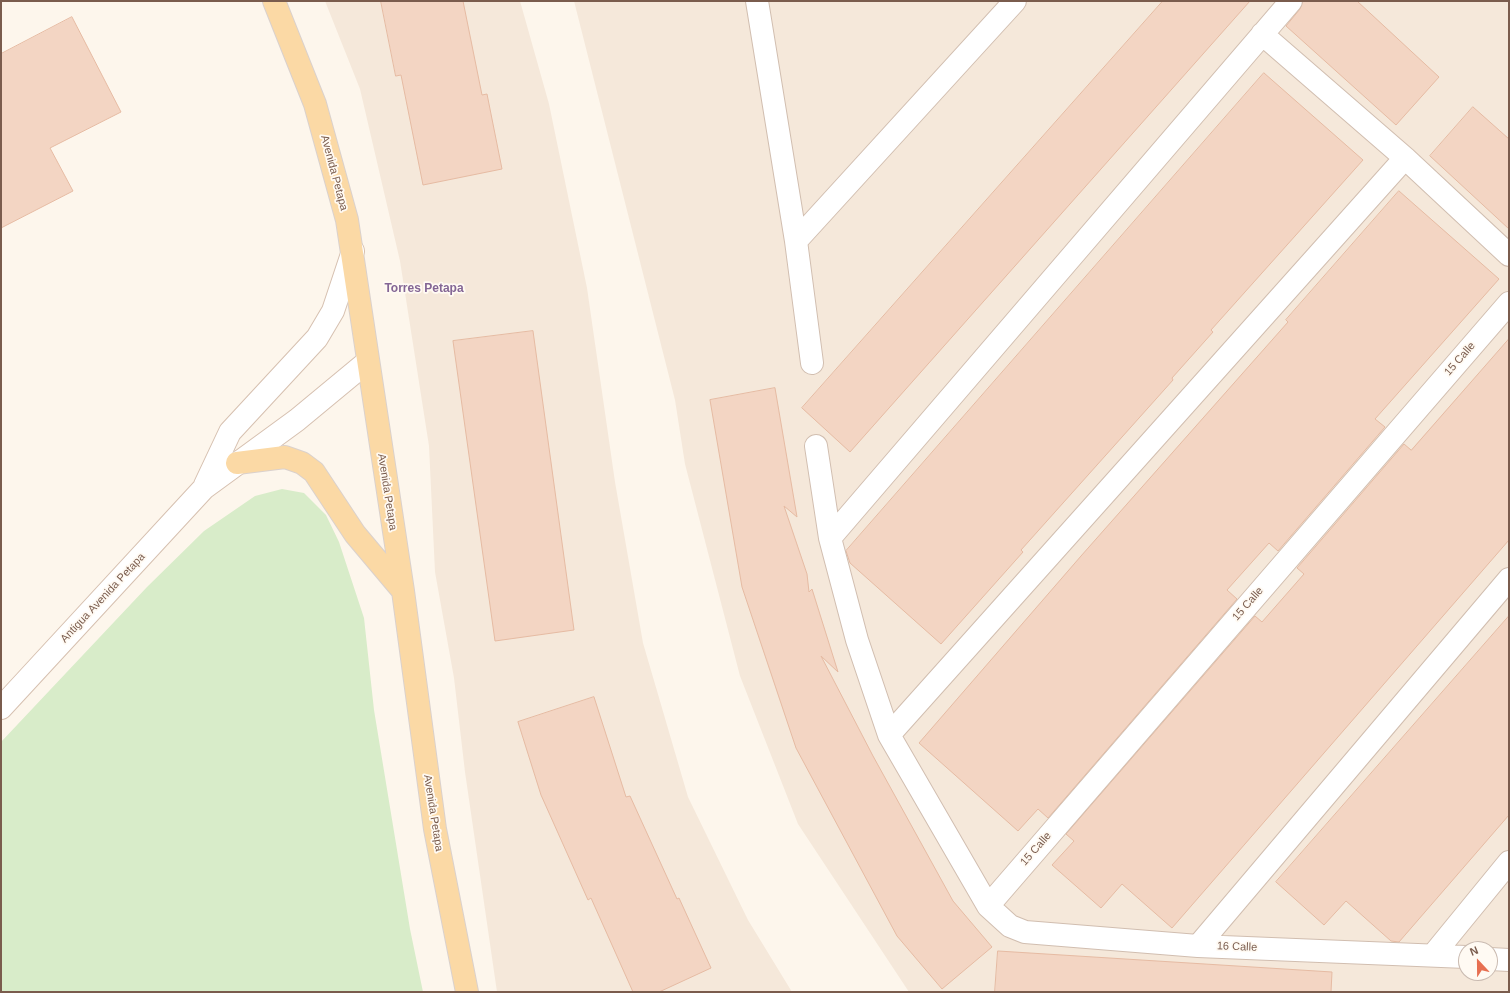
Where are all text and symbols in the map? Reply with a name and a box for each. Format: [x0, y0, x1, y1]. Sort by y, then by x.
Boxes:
street label: Avenida Petapa [318, 134, 350, 212]
district label: Torres Petapa [384, 282, 464, 296]
street label: 15 Calle [1442, 339, 1478, 379]
street label: Avenida Petapa [374, 453, 400, 531]
street label: Antigua Avenida Petapa [58, 550, 148, 646]
street label: 15 Calle [1230, 584, 1266, 624]
street label: Avenida Petapa [420, 774, 446, 852]
street label: 15 Calle [1018, 829, 1054, 869]
street label: 16 Calle [1217, 940, 1257, 954]
north arrow [1458, 941, 1498, 981]
text: N [1468, 944, 1480, 958]

